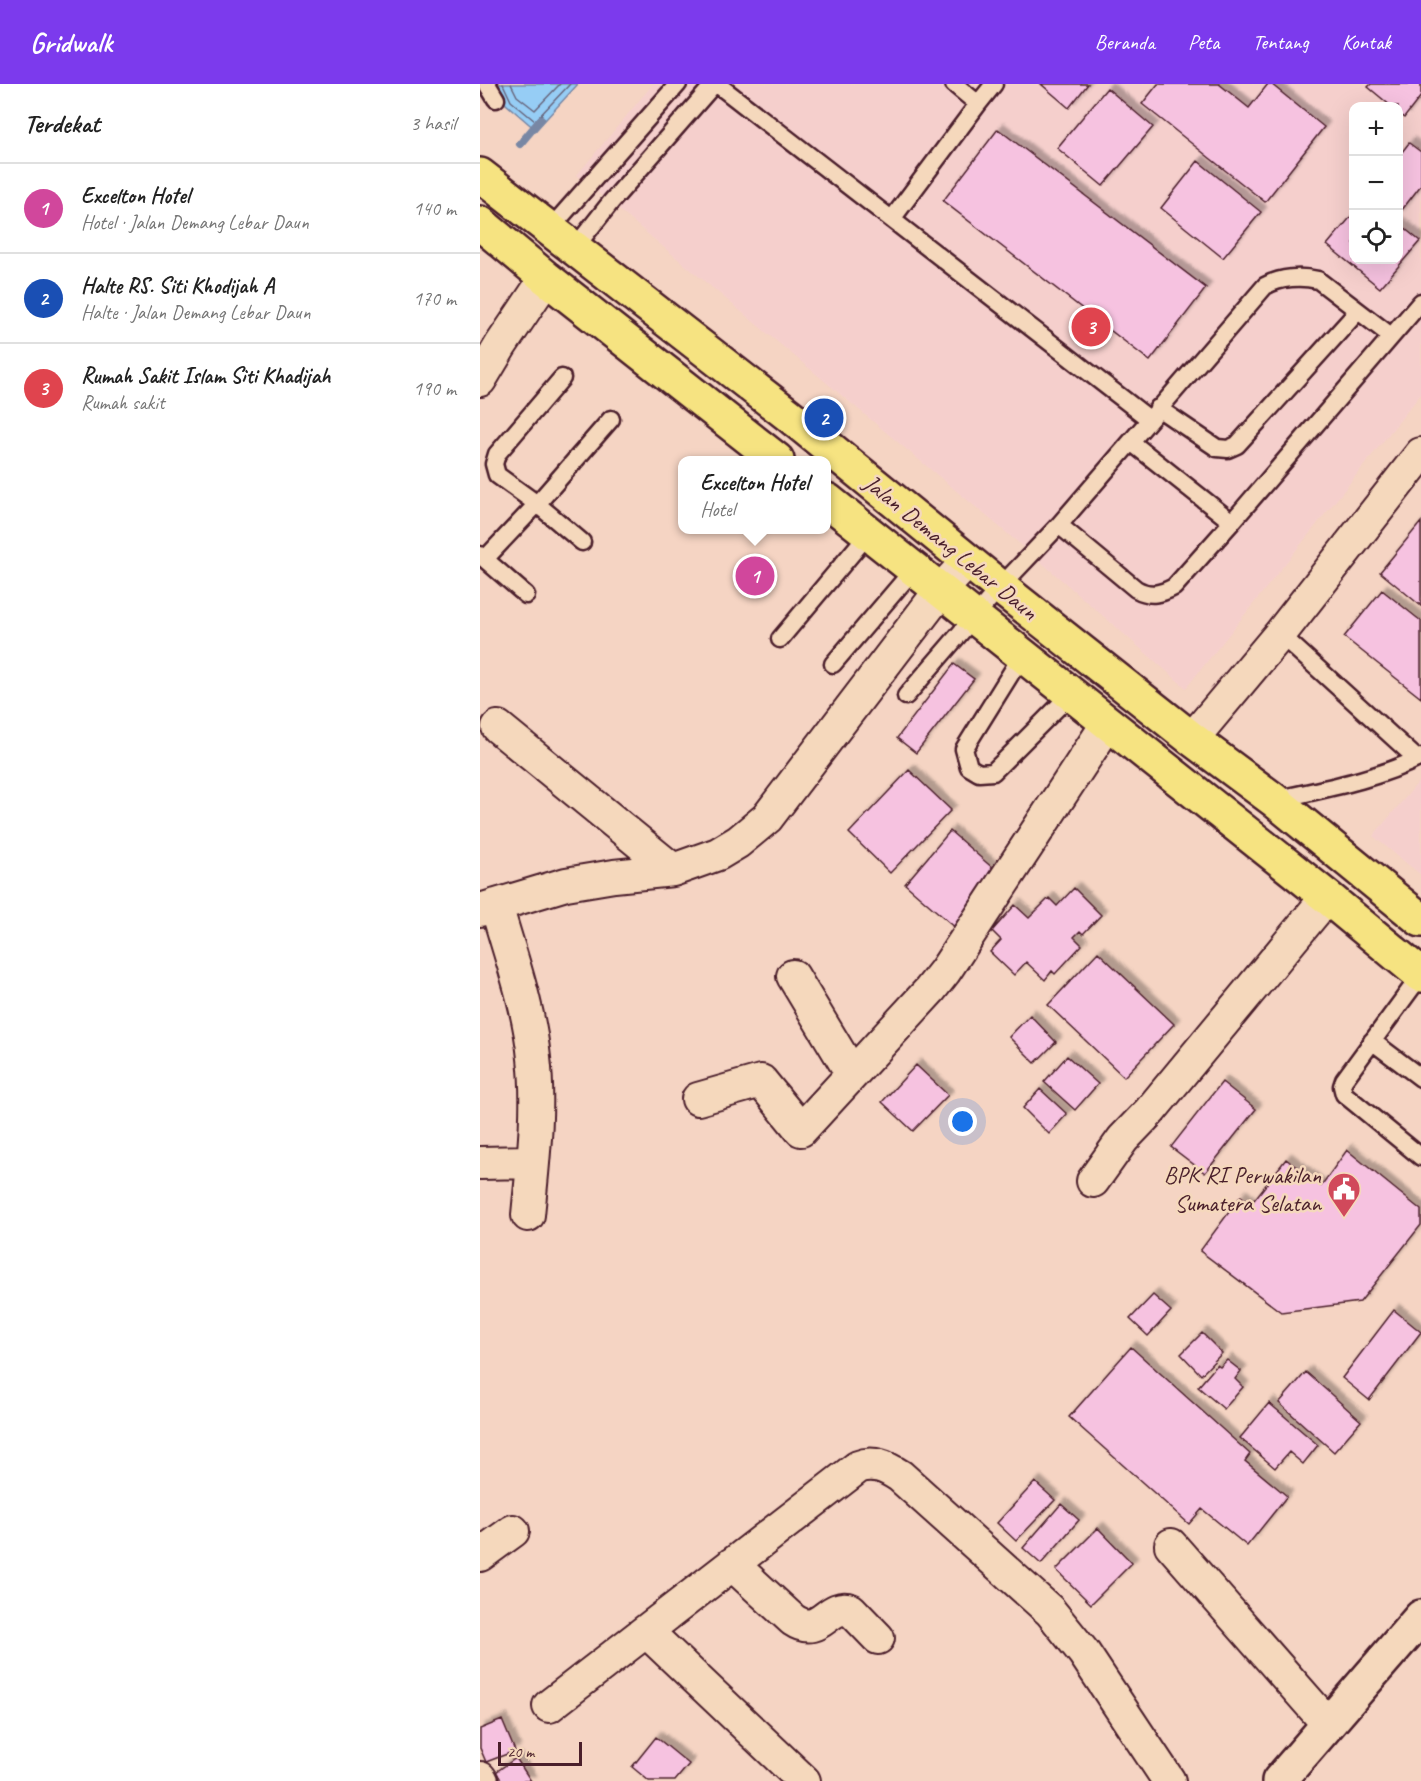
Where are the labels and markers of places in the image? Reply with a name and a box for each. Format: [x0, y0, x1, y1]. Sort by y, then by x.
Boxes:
pin: 3 [1072, 304, 1110, 350]
pin: 2 [804, 396, 844, 440]
pin: 1 [736, 554, 774, 598]
place label: BPK RI Perwakilan Sumatera Selatan [1164, 1160, 1322, 1218]
public building icon: BPK RI Perwakilan Sumatera Selatan [1326, 1171, 1362, 1218]

